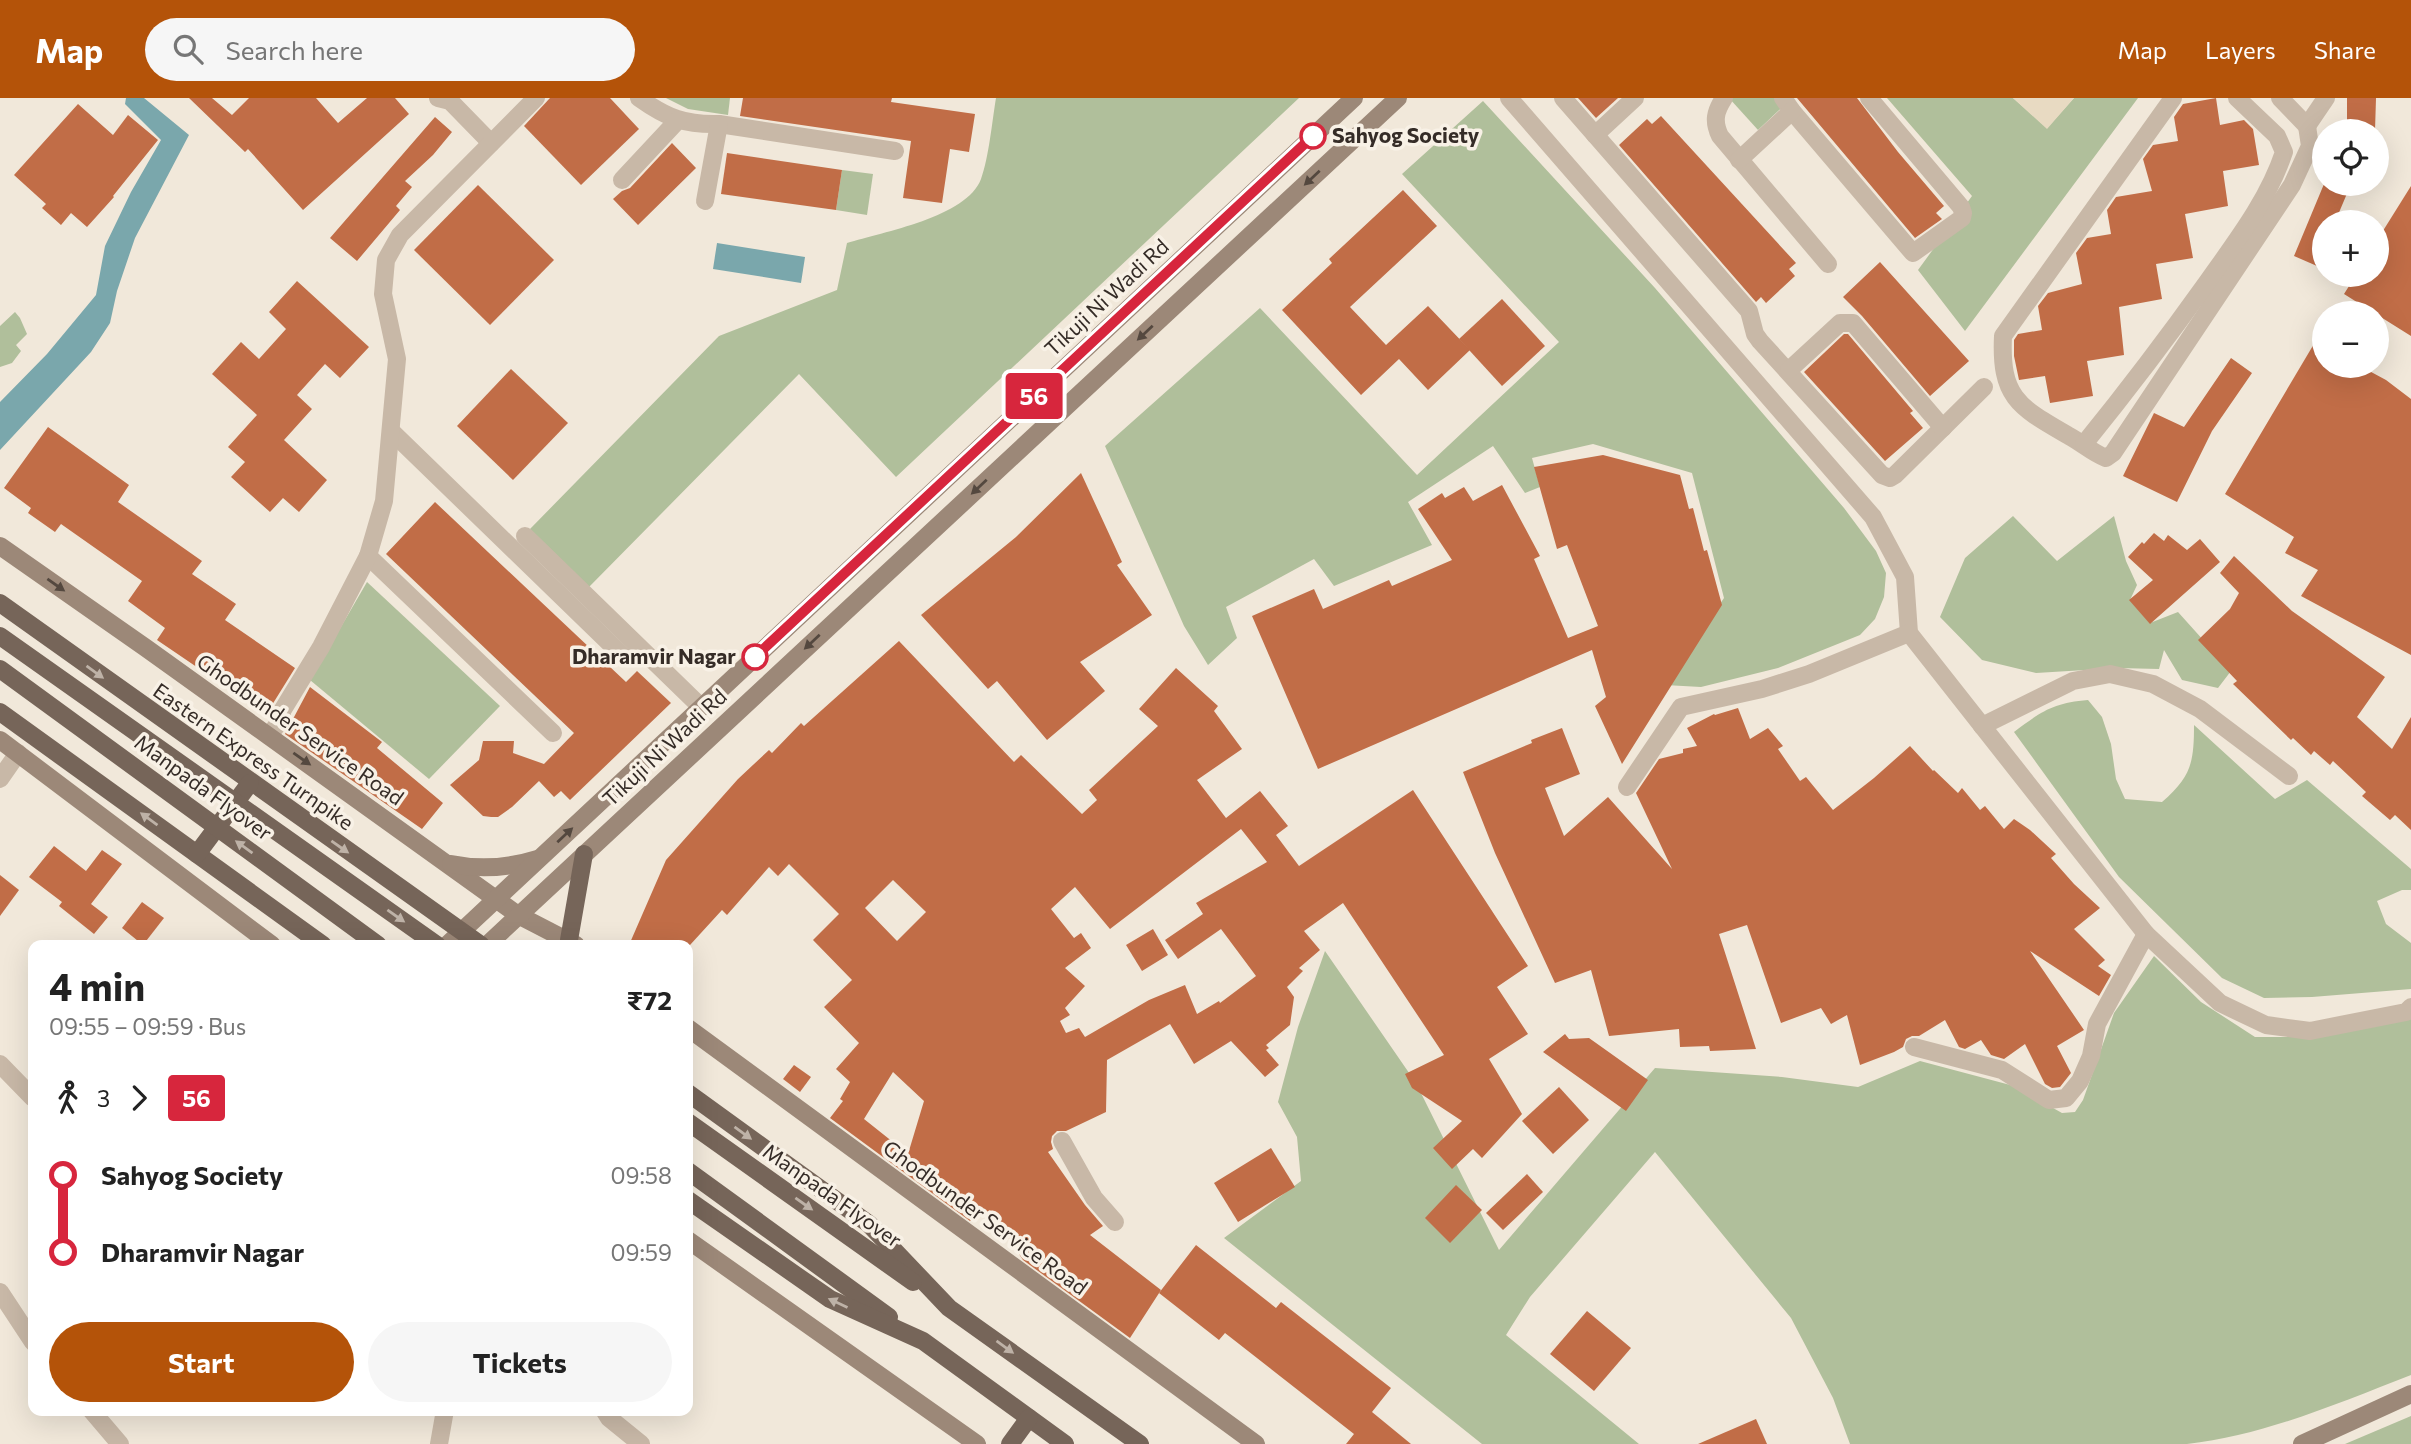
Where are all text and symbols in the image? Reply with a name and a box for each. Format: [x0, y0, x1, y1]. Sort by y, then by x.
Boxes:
search box [145, 18, 635, 81]
text: Map [35, 29, 103, 70]
icon: search [169, 30, 207, 68]
text: Search here [225, 34, 363, 65]
text: Map [2118, 35, 2167, 64]
text: Layers [2205, 35, 2276, 64]
text: Share [2314, 35, 2376, 64]
map controls [2312, 119, 2389, 378]
button: locate [2312, 119, 2389, 196]
place label: Sahyog Society [1332, 122, 1480, 147]
marker: Sahyog Society [1300, 123, 1326, 149]
one-way arrow [1303, 170, 1321, 186]
button: + [2312, 210, 2389, 287]
street label: Tikuji Ni Wadi Rd [1039, 233, 1173, 361]
button: − [2312, 301, 2389, 378]
one-way arrow [1137, 324, 1154, 340]
line badge: 56 [1002, 373, 1066, 419]
text: 56 [1020, 381, 1048, 410]
one-way arrow [971, 479, 988, 495]
one-way arrow [47, 578, 65, 592]
one-way arrow [804, 634, 821, 650]
place label: Dharamvir Nagar [572, 643, 736, 668]
marker: Dharamvir Nagar [742, 644, 768, 670]
street label: Ghodbunder Service Road [193, 648, 409, 810]
one-way arrow [86, 665, 104, 679]
street label: Eastern Express Turnpike [149, 677, 359, 835]
street label: Tikuji Ni Wadi Rd [597, 683, 731, 811]
street label: Manpada Flyover [130, 729, 277, 845]
one-way arrow [293, 752, 311, 766]
one-way arrow [140, 812, 158, 826]
one-way arrow [556, 827, 574, 843]
one-way arrow [235, 840, 253, 854]
one-way arrow [331, 840, 349, 854]
one-way arrow [387, 909, 405, 923]
text: 4 min [49, 962, 145, 1009]
text: ₹72 [627, 984, 672, 1015]
text: 09:55 – 09:59 · Bus [49, 1012, 246, 1040]
icon: walk [49, 1079, 87, 1117]
icon: forward [120, 1079, 158, 1117]
text: 56 [182, 1083, 211, 1112]
text: 3 [97, 1084, 110, 1112]
one-way arrow [734, 1125, 752, 1139]
street label: Ghodbunder Service Road [879, 1134, 1093, 1299]
street label: Manpada Flyover [759, 1138, 907, 1252]
text: Sahyog Society [101, 1159, 283, 1190]
text: 09:58 [610, 1161, 672, 1189]
one-way arrow [795, 1197, 813, 1211]
text: Dharamvir Nagar [101, 1236, 304, 1267]
text: 09:59 [610, 1238, 672, 1266]
one-way arrow [828, 1297, 849, 1308]
button: Start [49, 1322, 354, 1402]
button: Tickets [368, 1322, 672, 1402]
one-way arrow [996, 1340, 1014, 1354]

